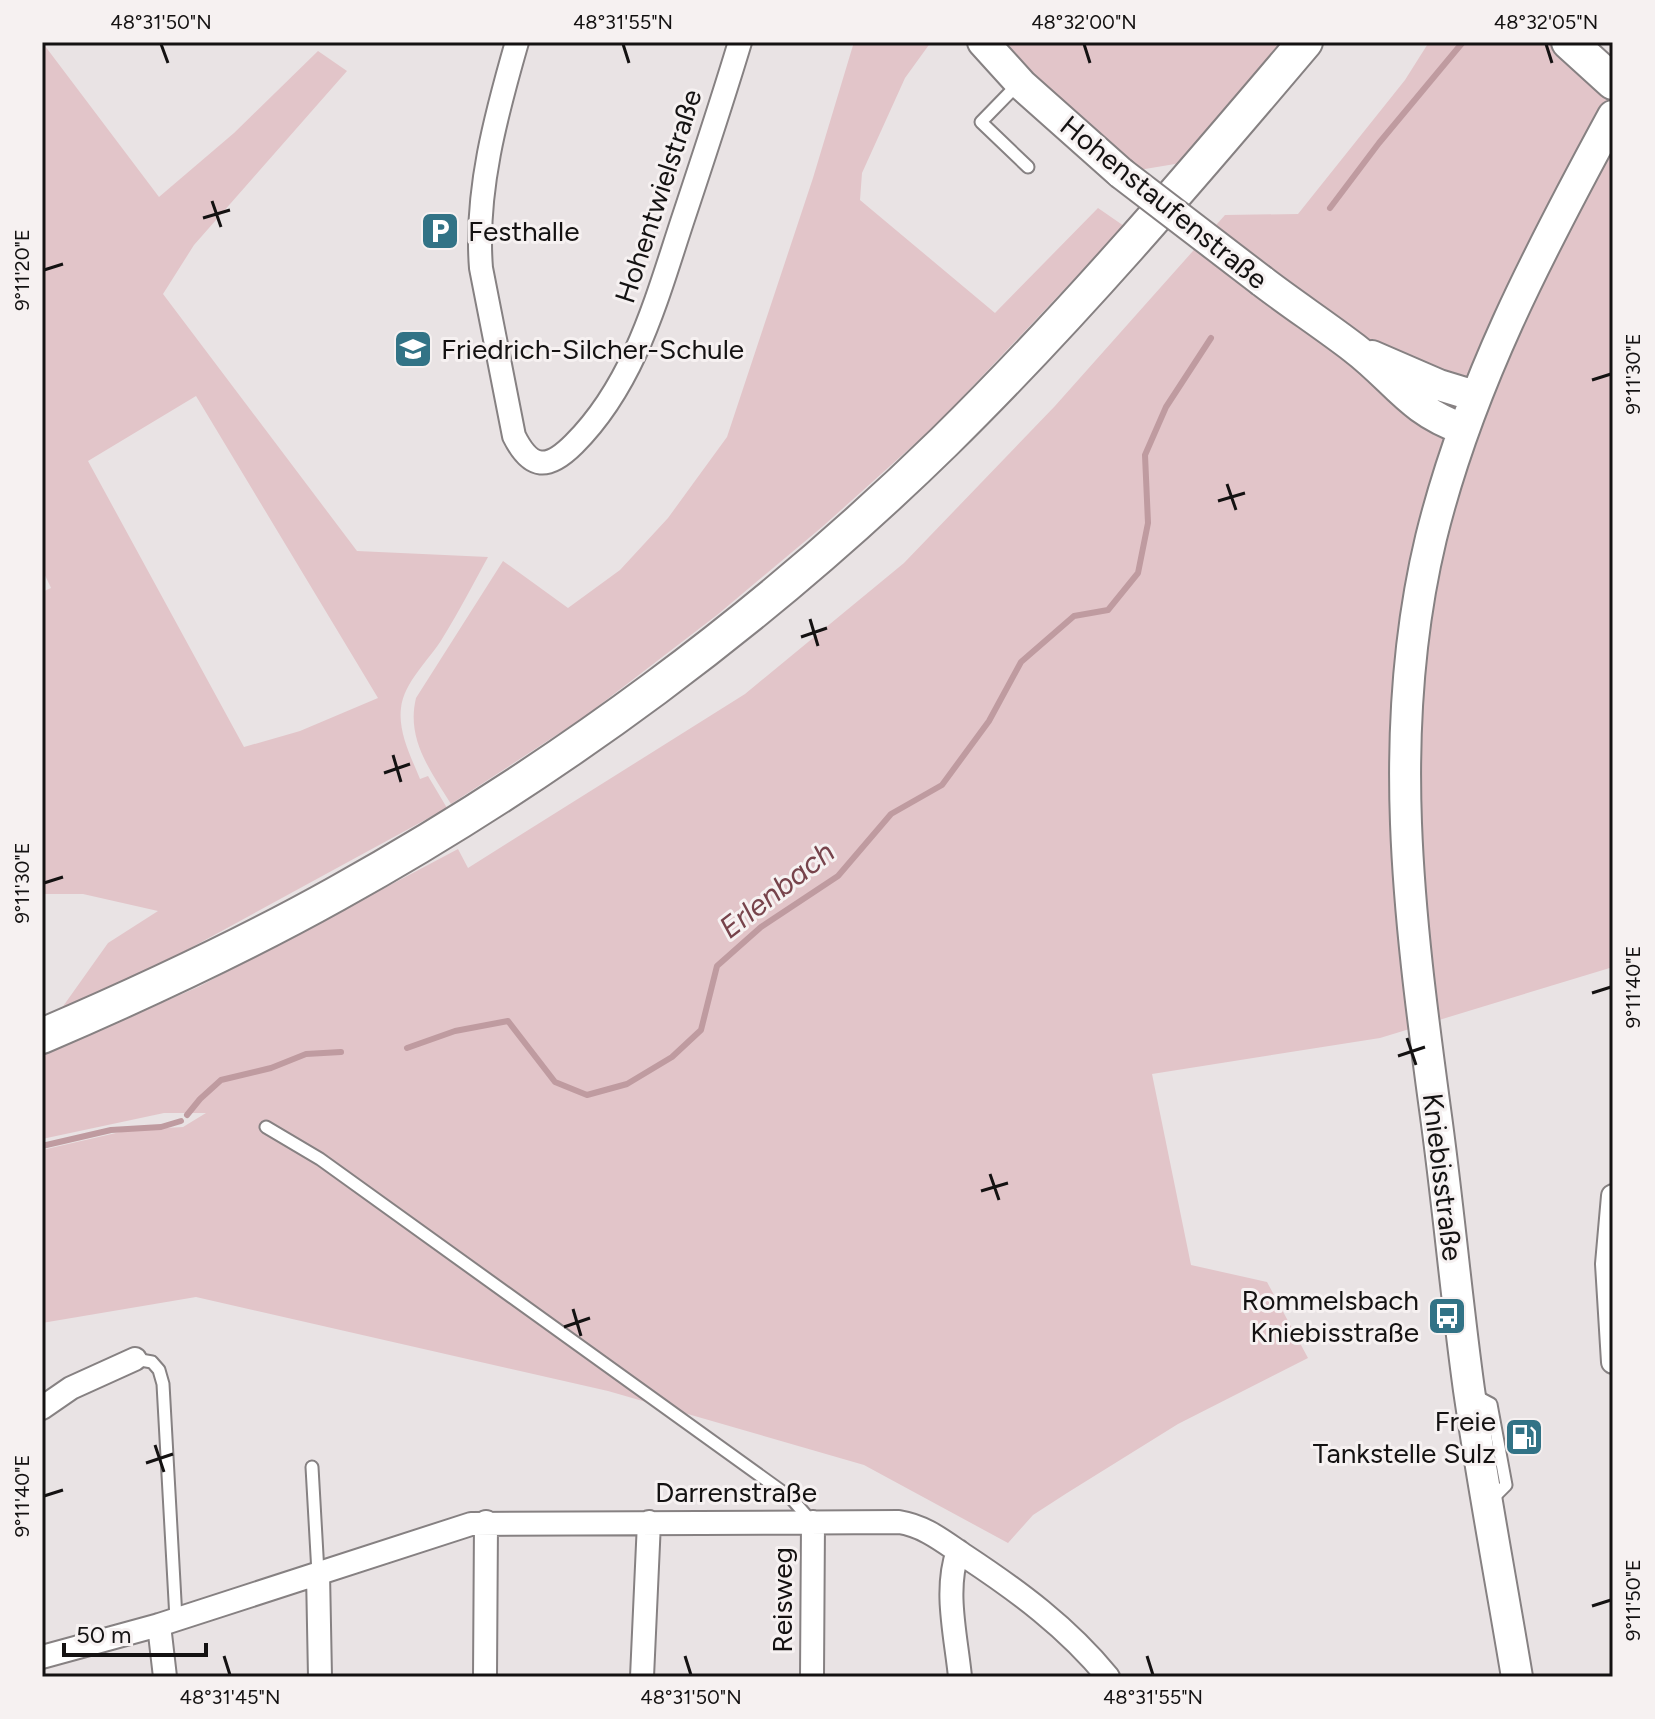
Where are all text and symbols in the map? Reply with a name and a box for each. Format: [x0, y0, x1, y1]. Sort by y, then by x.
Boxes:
text: 48°31'50"N [110, 10, 212, 34]
text: 48°31'55"N [573, 10, 673, 34]
text: 48°32'00"N [1031, 10, 1137, 34]
text: 48°32'05"N [1494, 10, 1598, 34]
street label: Hohentwielstraße [607, 85, 709, 307]
street label: Hohenstaufenstraße [1053, 108, 1275, 296]
parking icon: Festhalle [419, 210, 461, 252]
place label: Festhalle [468, 214, 579, 248]
text: 9°11'20"E [10, 229, 34, 311]
school or university icon: Friedrich-Silcher-Schule [392, 328, 434, 370]
place label: Friedrich-Silcher-Schule [441, 332, 744, 366]
text: 9°11'30"E [1621, 333, 1645, 415]
water label: Erlenbach [712, 833, 842, 946]
text: 9°11'30"E [10, 842, 34, 924]
text: 9°11'40"E [1621, 946, 1645, 1028]
street label: Kniebisstraße [1416, 1091, 1470, 1263]
place label: Rommelsbach Kniebisstraße [1242, 1283, 1419, 1349]
bus stop icon: Rommelsbach Kniebisstraße [1426, 1295, 1468, 1337]
place label: Freie Tankstelle Sulz [1313, 1404, 1496, 1470]
fuel station icon: Freie Tankstelle Sulz [1503, 1416, 1545, 1458]
text: 9°11'40"E [10, 1455, 34, 1537]
street label: Darrenstraße [655, 1475, 817, 1509]
street label: Reisweg [765, 1547, 799, 1653]
text: 9°11'50"E [1621, 1559, 1645, 1641]
scale bar [64, 1607, 206, 1657]
text: 50 m [76, 1620, 132, 1649]
text: 48°31'45"N [179, 1685, 281, 1709]
text: 48°31'50"N [640, 1685, 742, 1709]
text: 48°31'55"N [1103, 1685, 1203, 1709]

